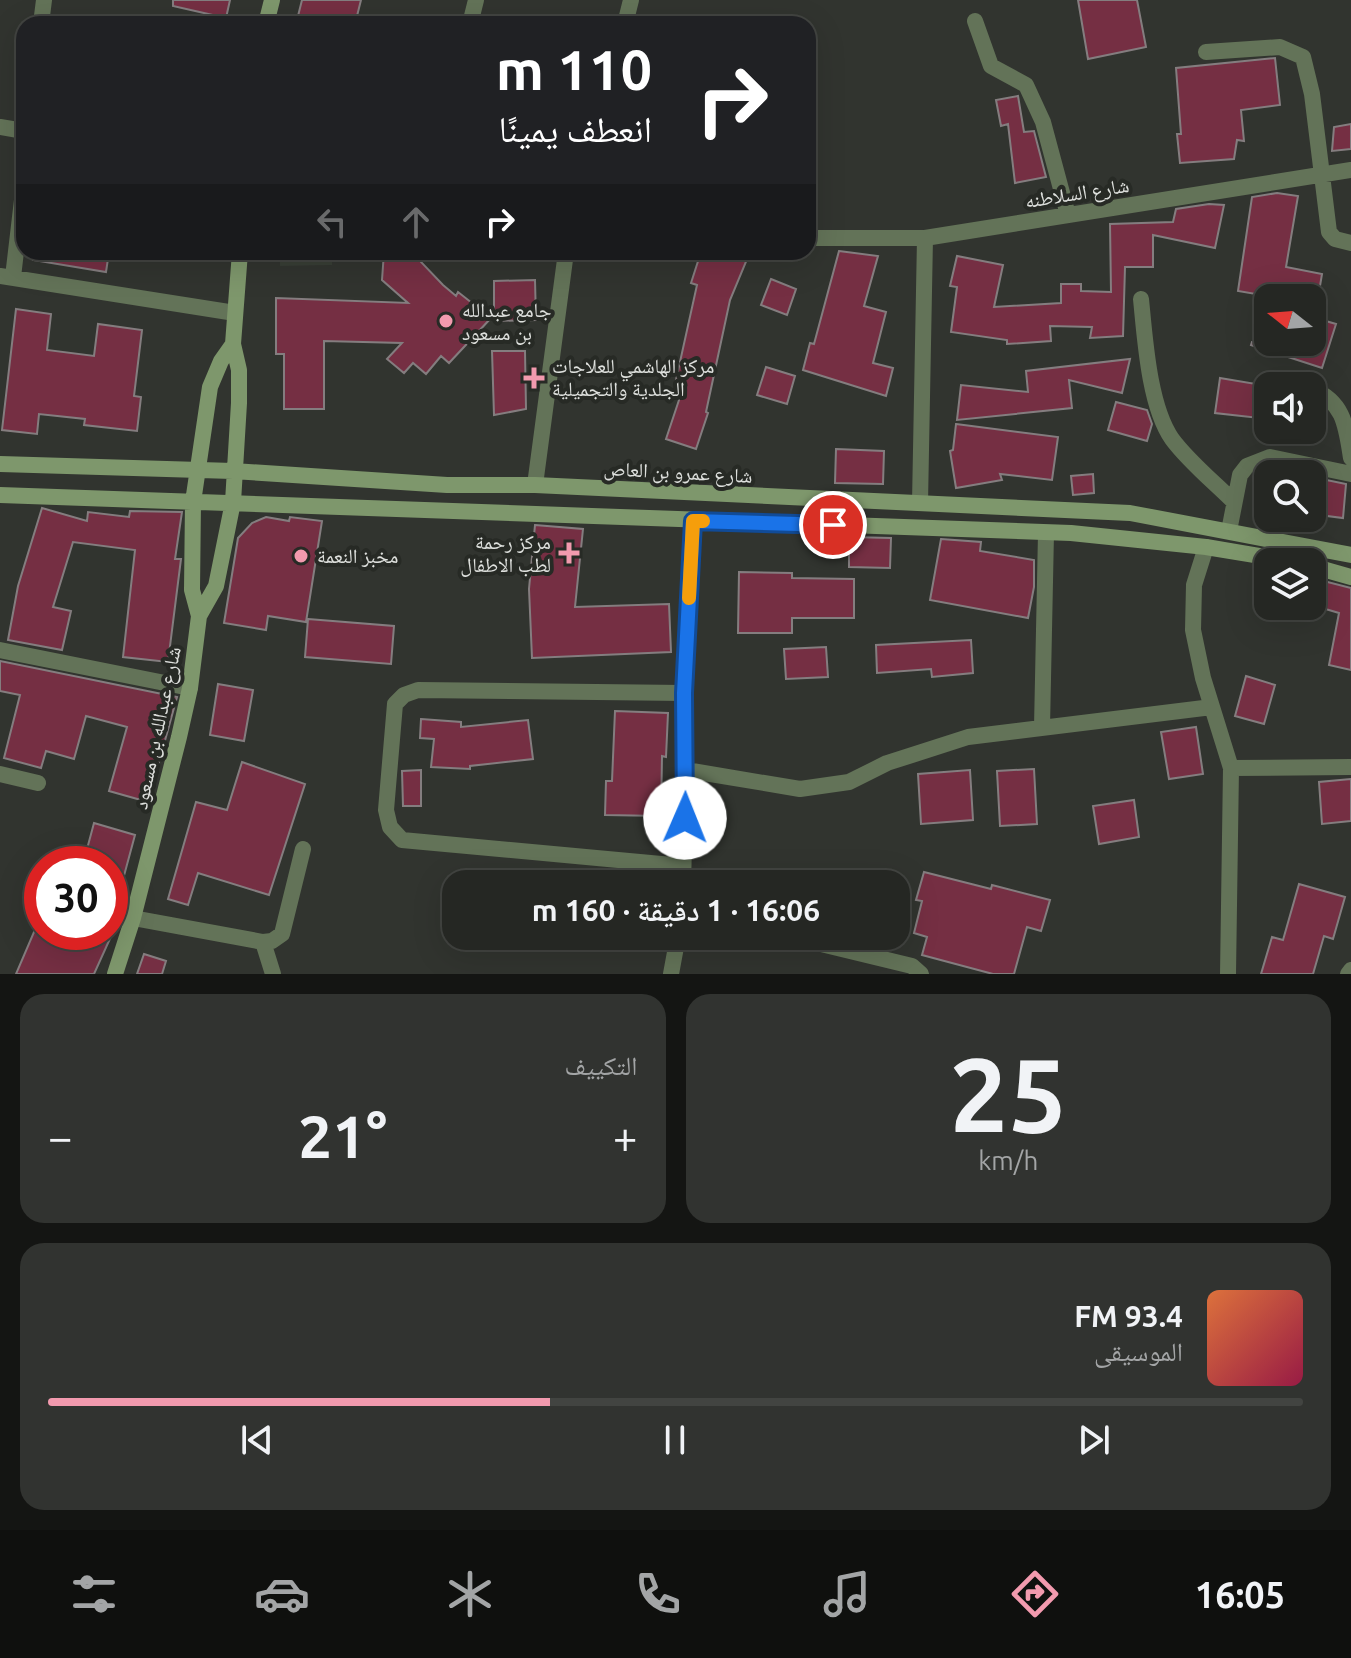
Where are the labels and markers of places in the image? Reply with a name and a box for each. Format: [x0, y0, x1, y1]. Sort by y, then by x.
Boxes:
place label: جامع عبدالله بن مسعود [462, 298, 552, 345]
marker: جامع عبدالله بن مسعود [437, 312, 455, 330]
place label: مركز الهاشمي للعلاجات الجلدية والتجميلية [552, 354, 714, 400]
marker: مركز الهاشمي للعلاجات الجلدية والتجميلية [523, 367, 545, 389]
pin [799, 491, 867, 559]
place label: مركز رحمة لطب الاطفال [460, 530, 551, 577]
marker: مركز رحمة لطب الاطفال [558, 542, 580, 564]
place label: مخبز النعمة [317, 544, 398, 568]
marker: مخبز النعمة [292, 547, 310, 565]

